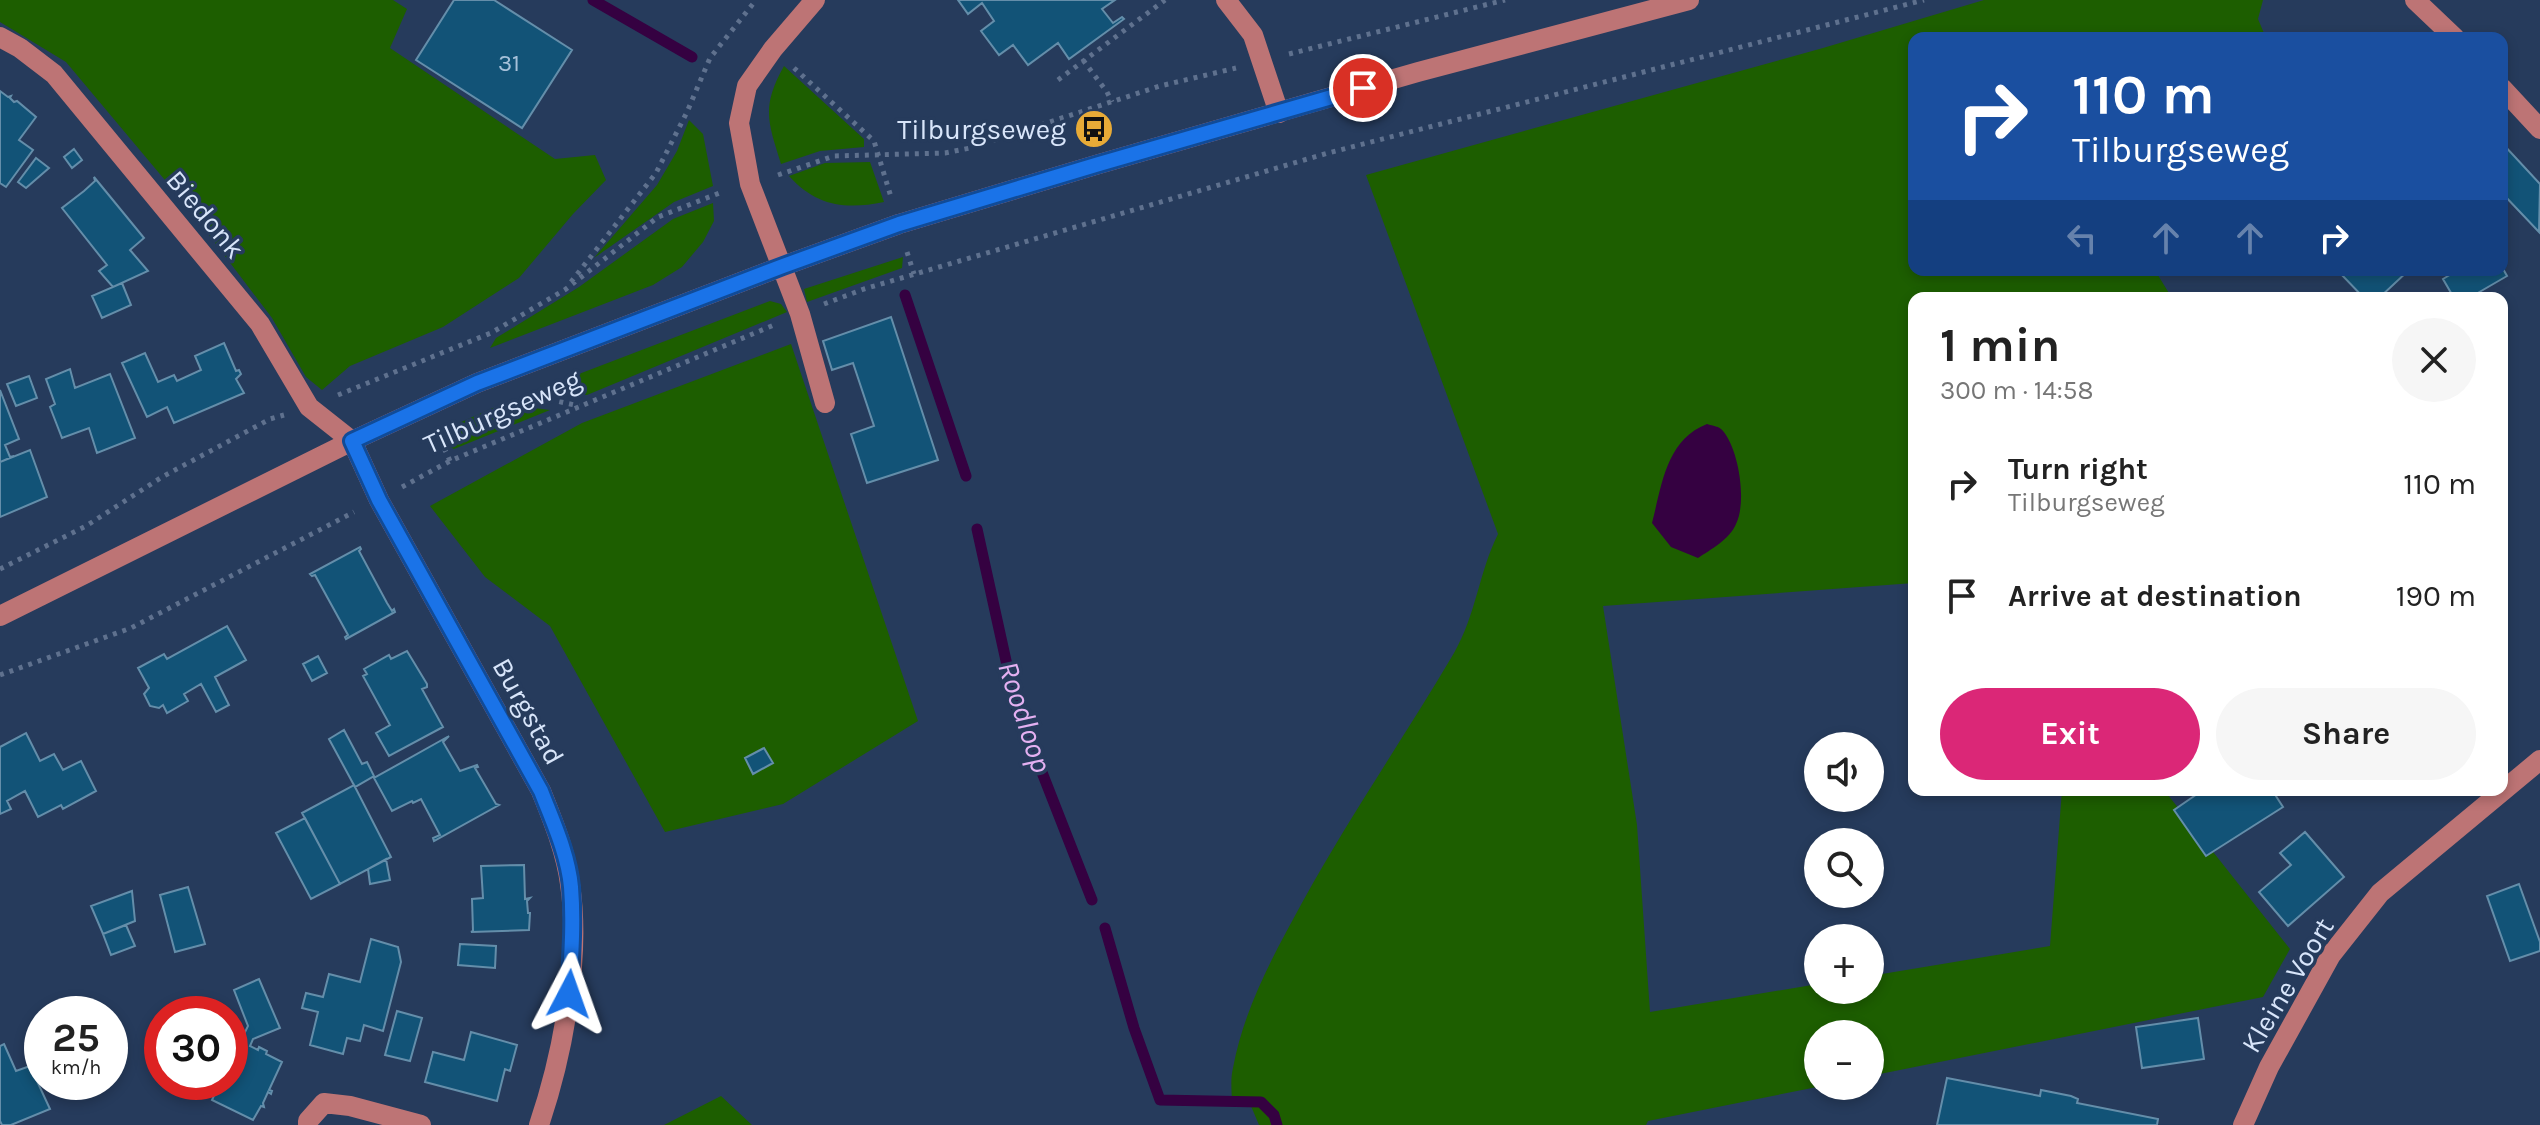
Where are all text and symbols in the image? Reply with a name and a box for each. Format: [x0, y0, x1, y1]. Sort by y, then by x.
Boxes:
house number: 31 [498, 49, 520, 77]
pin [1329, 54, 1397, 122]
text: 110 m [2072, 62, 2215, 127]
icon: right [1940, 64, 2044, 168]
icon: arrive [1341, 66, 1385, 110]
bus stop icon: Tilburgseweg [1073, 108, 1115, 150]
place label: Tilburgseweg [897, 113, 1066, 146]
text: Tilburgseweg [2072, 129, 2289, 171]
street label: Biedonk [159, 164, 252, 265]
icon: left [2060, 216, 2104, 260]
icon: ahead [2144, 216, 2188, 260]
icon: ahead [2228, 216, 2272, 260]
icon: right [2312, 216, 2356, 260]
text: 1 min [1940, 317, 2060, 373]
button: close [2392, 318, 2476, 402]
street label: Tilburgseweg [418, 362, 586, 461]
text: 300 m · 14:58 [1940, 375, 2093, 406]
text: Turn right [2008, 451, 2148, 487]
icon: right [1940, 462, 1984, 506]
text: 110 m [2403, 466, 2476, 502]
text: Tilburgseweg [2008, 487, 2165, 518]
icon: arrive [1940, 574, 1984, 618]
text: Arrive at destination [2008, 578, 2302, 614]
text: 190 m [2396, 578, 2476, 614]
street label: Burgstad [486, 652, 571, 770]
water label: Roodloop [990, 657, 1060, 777]
button: Exit [1940, 688, 2200, 780]
button: Share [2216, 688, 2476, 780]
map controls [1804, 732, 1884, 1100]
button: sound [1804, 732, 1884, 812]
button: search [1804, 828, 1884, 908]
street label: Kleine Voort [2234, 912, 2341, 1059]
button: + [1804, 924, 1884, 1004]
position arrow [527, 952, 611, 1036]
speed limit sign: 30 [144, 996, 248, 1100]
text: 25 [52, 1014, 100, 1061]
button: − [1804, 1020, 1884, 1100]
text: km/h [51, 1056, 101, 1079]

